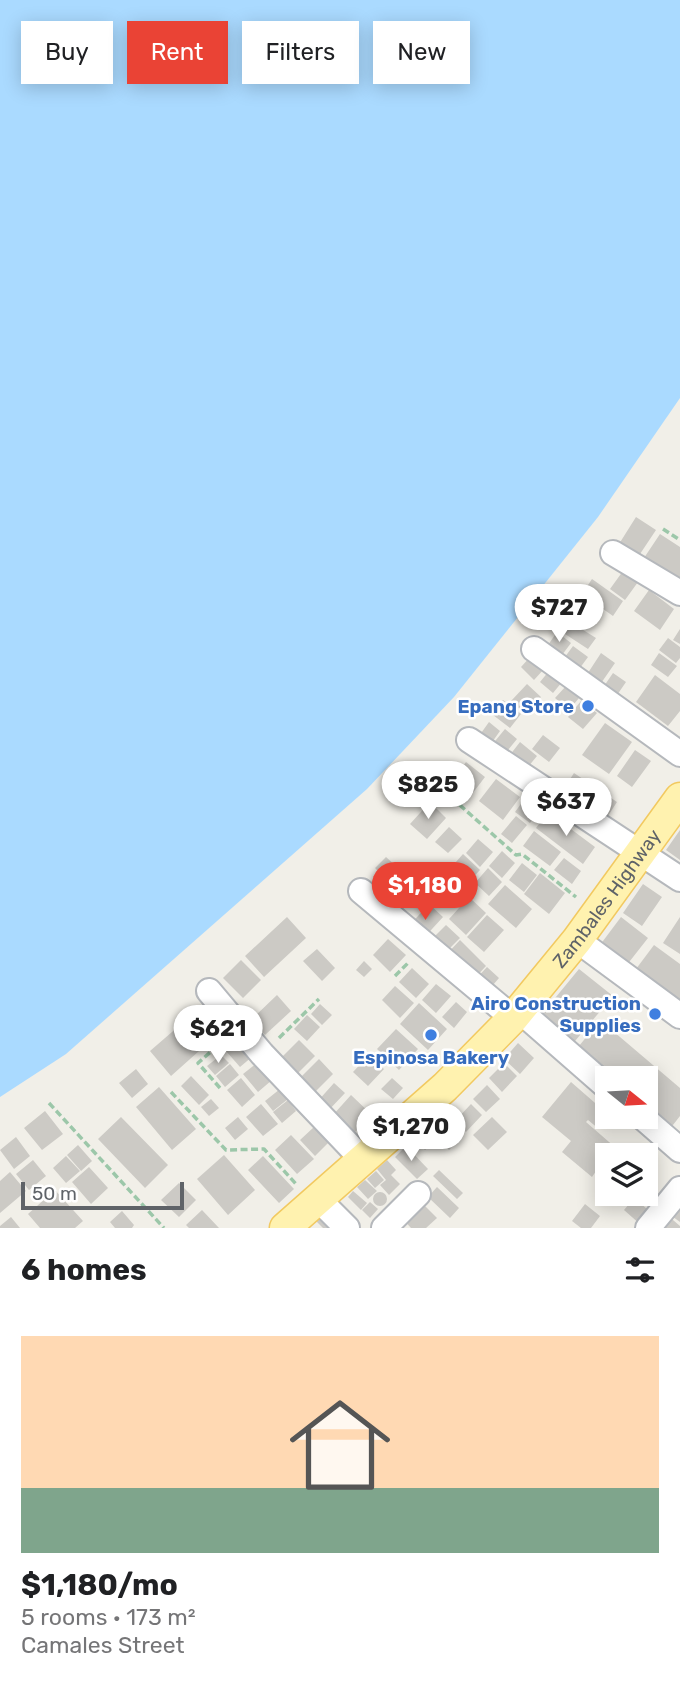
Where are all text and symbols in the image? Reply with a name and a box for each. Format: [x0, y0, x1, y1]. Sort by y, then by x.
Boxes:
chip: Buy [21, 21, 113, 84]
chip: Rent [127, 21, 228, 84]
chip: Filters [242, 21, 359, 84]
chip: New [373, 21, 470, 84]
pin: $727 [518, 584, 600, 644]
text: $727 [531, 593, 587, 621]
place label: Epang Store [457, 695, 574, 718]
marker: Epang Store [580, 698, 596, 714]
pin: $825 [387, 762, 469, 821]
text: $825 [398, 770, 458, 798]
pin: $637 [525, 778, 607, 838]
text: $637 [537, 787, 595, 815]
street label: Zambales Highway [547, 824, 665, 972]
pin: $1,180 [368, 862, 482, 922]
text: $1,180 [388, 871, 462, 899]
place label: Airo Construction Supplies [471, 992, 641, 1037]
pin: $621 [177, 1006, 259, 1065]
marker: Airo Construction Supplies [647, 1006, 663, 1022]
text: $621 [190, 1014, 246, 1042]
marker: Espinosa Bakery [423, 1027, 439, 1043]
place label: Espinosa Bakery [353, 1046, 510, 1069]
north arrow [595, 1066, 658, 1129]
map controls [595, 1066, 658, 1206]
pin: $1,270 [354, 1104, 468, 1163]
text: $1,270 [373, 1112, 449, 1140]
button: layers [595, 1143, 658, 1206]
scale bar [21, 1179, 184, 1211]
text: 50 m [32, 1182, 77, 1205]
icon: filters [621, 1251, 659, 1289]
text: 6 homes [21, 1252, 147, 1288]
icon: home [277, 1382, 403, 1508]
text: $1,180/mo [21, 1567, 178, 1603]
text: 5 rooms · 173 m² [21, 1603, 196, 1631]
text: Camales Street [21, 1631, 184, 1659]

